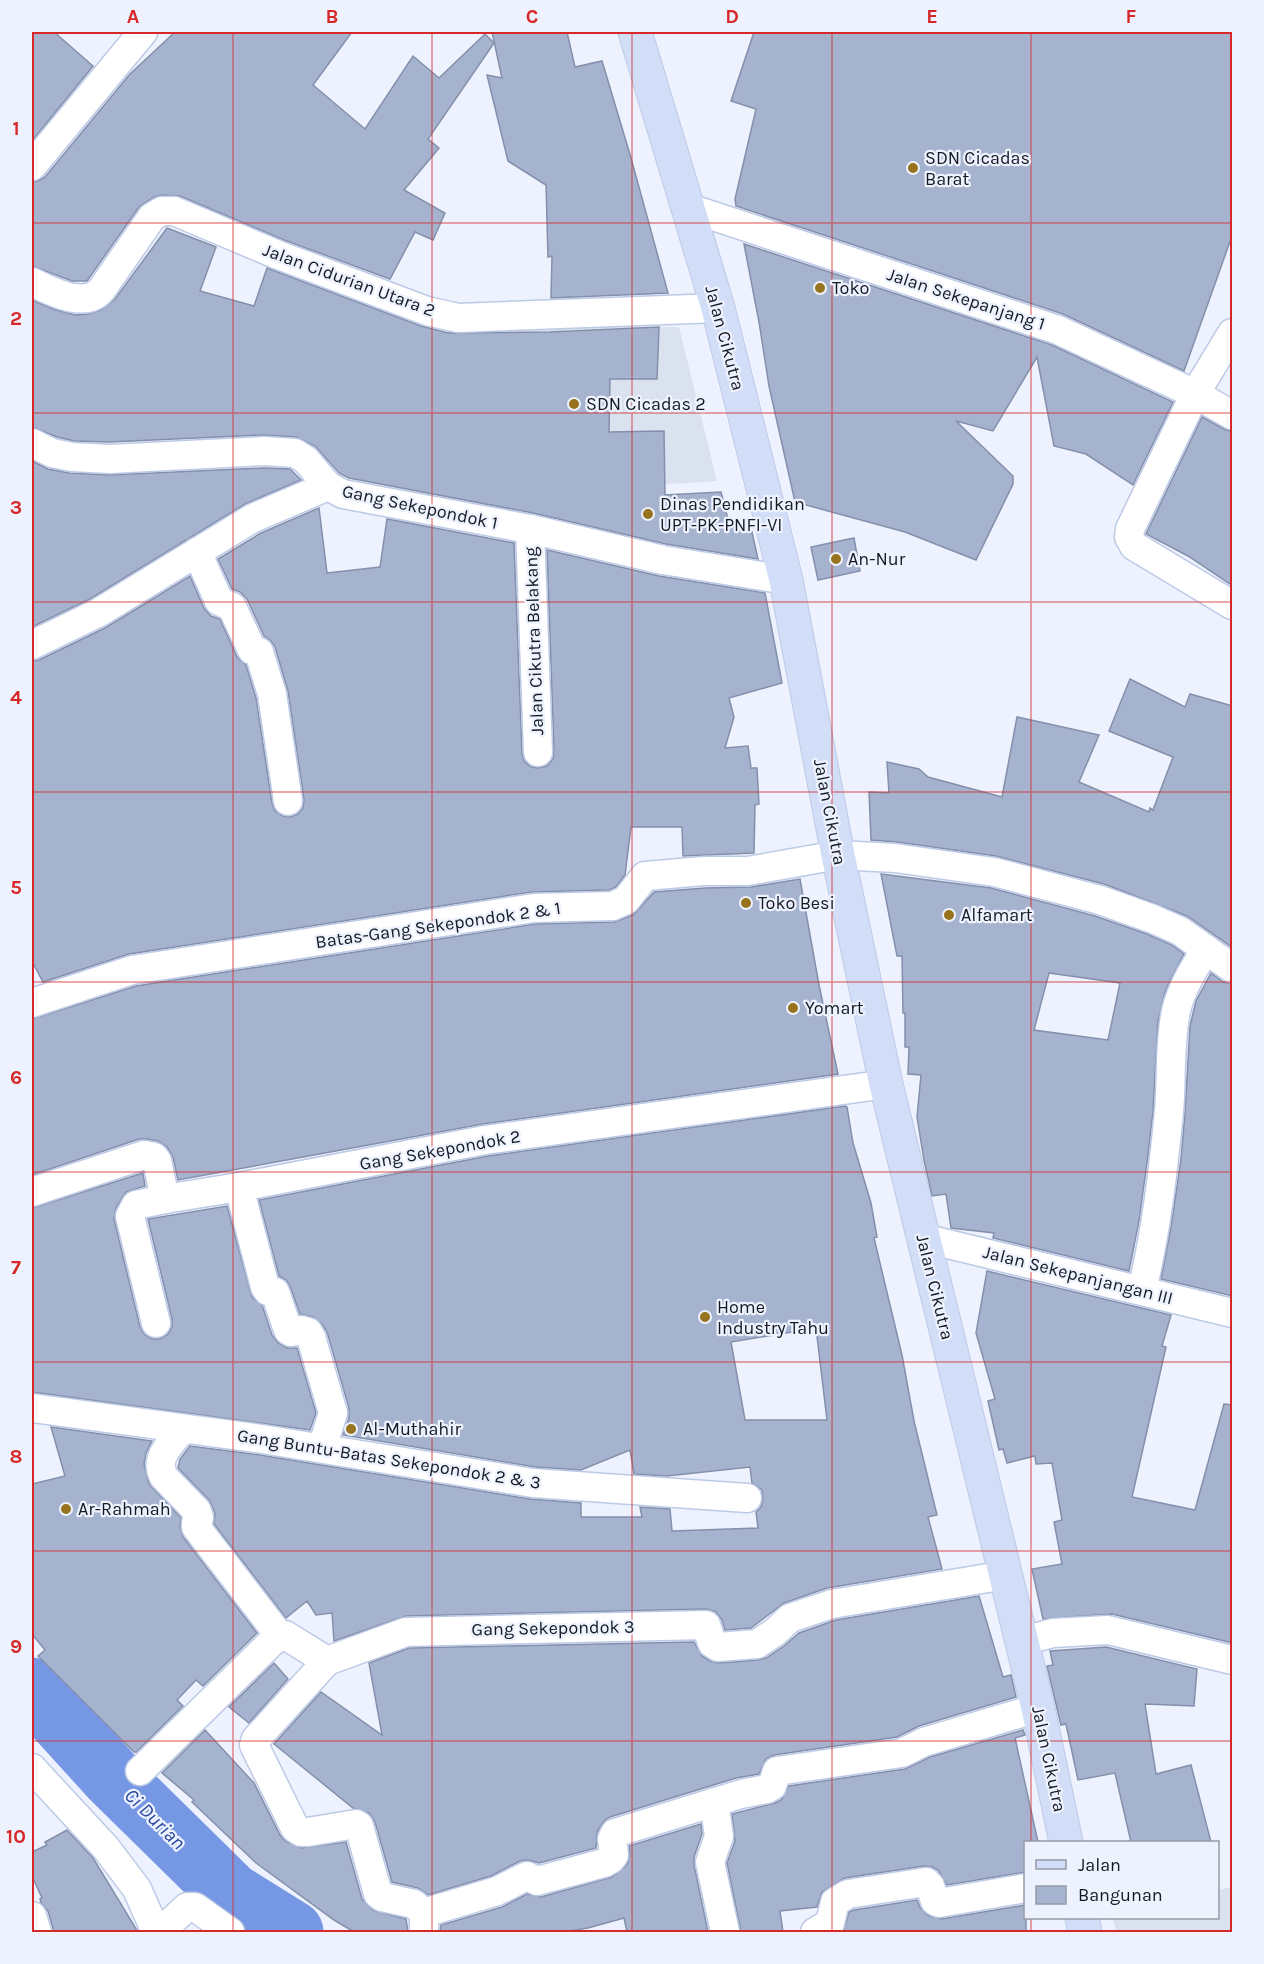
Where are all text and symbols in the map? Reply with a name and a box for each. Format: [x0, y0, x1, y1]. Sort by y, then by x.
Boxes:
text: A [127, 5, 140, 28]
text: B [326, 5, 338, 28]
text: C [526, 5, 538, 28]
text: D [725, 5, 739, 28]
text: E [926, 5, 938, 28]
text: F [1126, 5, 1137, 28]
text: 1 [12, 117, 20, 140]
place label: SDN Cicadas Barat [925, 147, 1030, 190]
marker: SDN Cicadas Barat [906, 161, 920, 175]
street label: Jalan Cidurian Utara 2 [260, 239, 438, 321]
street label: Jalan Sekepanjang 1 [884, 263, 1048, 335]
place label: Toko [832, 277, 869, 299]
marker: Toko [813, 281, 827, 295]
street label: Jalan Cikutra [700, 283, 750, 393]
text: 2 [10, 307, 22, 330]
place label: SDN Cicadas 2 [586, 393, 706, 415]
marker: SDN Cicadas 2 [567, 397, 581, 411]
street label: Gang Sekepondok 1 [340, 480, 500, 534]
place label: Dinas Pendidikan UPT-PK-PNFI-VI [660, 493, 805, 536]
text: 3 [10, 496, 22, 519]
marker: Dinas Pendidikan UPT-PK-PNFI-VI [641, 507, 655, 521]
street label: Jalan Cikutra Belakang [520, 546, 548, 736]
place label: An-Nur [848, 548, 906, 570]
marker: An-Nur [829, 552, 843, 566]
text: 4 [10, 686, 22, 709]
street label: Jalan Cikutra [809, 757, 851, 867]
text: 5 [10, 876, 22, 899]
place label: Toko Besi [758, 892, 835, 914]
marker: Toko Besi [739, 896, 753, 910]
street label: Batas-Gang Sekepondok 2 & 1 [314, 897, 562, 953]
place label: Alfamart [961, 904, 1033, 926]
marker: Alfamart [942, 908, 956, 922]
place label: Yomart [805, 997, 864, 1019]
marker: Yomart [786, 1001, 800, 1015]
text: 6 [10, 1066, 22, 1089]
street label: Gang Sekepondok 2 [358, 1125, 522, 1175]
street label: Jalan Cikutra [911, 1232, 959, 1342]
street label: Jalan Sekepanjangan III [981, 1241, 1175, 1309]
text: 7 [11, 1256, 21, 1279]
place label: Home Industry Tahu [717, 1296, 829, 1339]
marker: Home Industry Tahu [698, 1310, 712, 1324]
place label: Al-Muthahir [363, 1418, 462, 1440]
marker: Al-Muthahir [344, 1422, 358, 1436]
street label: Gang Buntu-Batas Sekepondok 2 & 3 [236, 1424, 542, 1494]
text: 8 [10, 1445, 22, 1468]
place label: Ar-Rahmah [78, 1498, 171, 1520]
marker: Ar-Rahmah [59, 1502, 73, 1516]
street label: Gang Sekepondok 3 [471, 1616, 635, 1640]
text: 9 [10, 1635, 22, 1658]
street label: Jalan Cikutra [1027, 1704, 1071, 1814]
water label: Ci Durian [120, 1784, 190, 1854]
text: 10 [6, 1825, 26, 1848]
legend [1024, 1841, 1219, 1919]
text: Jalan [1078, 1854, 1121, 1876]
text: Bangunan [1078, 1884, 1163, 1906]

